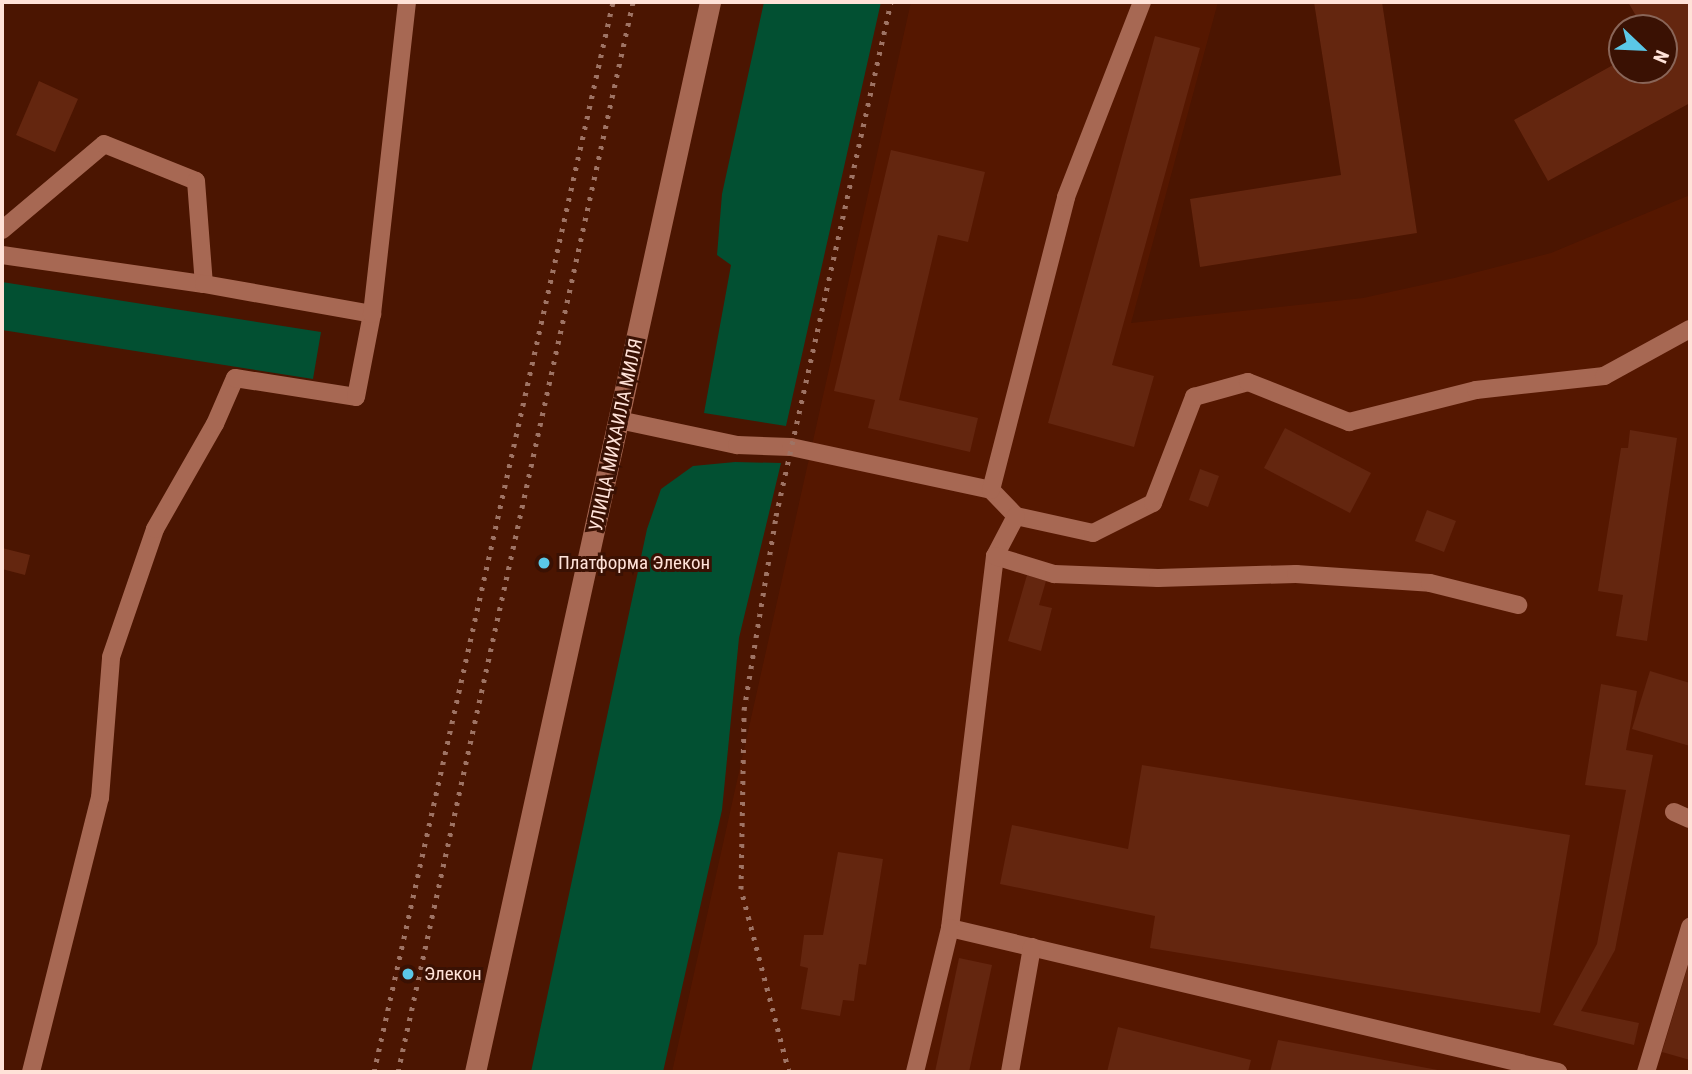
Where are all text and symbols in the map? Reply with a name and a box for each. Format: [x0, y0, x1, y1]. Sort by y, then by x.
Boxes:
north arrow [1608, 14, 1678, 84]
text: N [1648, 47, 1674, 66]
street label: УЛИЦА МИХАИЛА МИЛЯ [584, 337, 648, 533]
place label: Платформа Элекон [558, 552, 710, 574]
marker: Платформа Элекон [536, 555, 552, 571]
place label: Элекон [424, 963, 482, 985]
marker: Элекон [398, 964, 418, 984]

